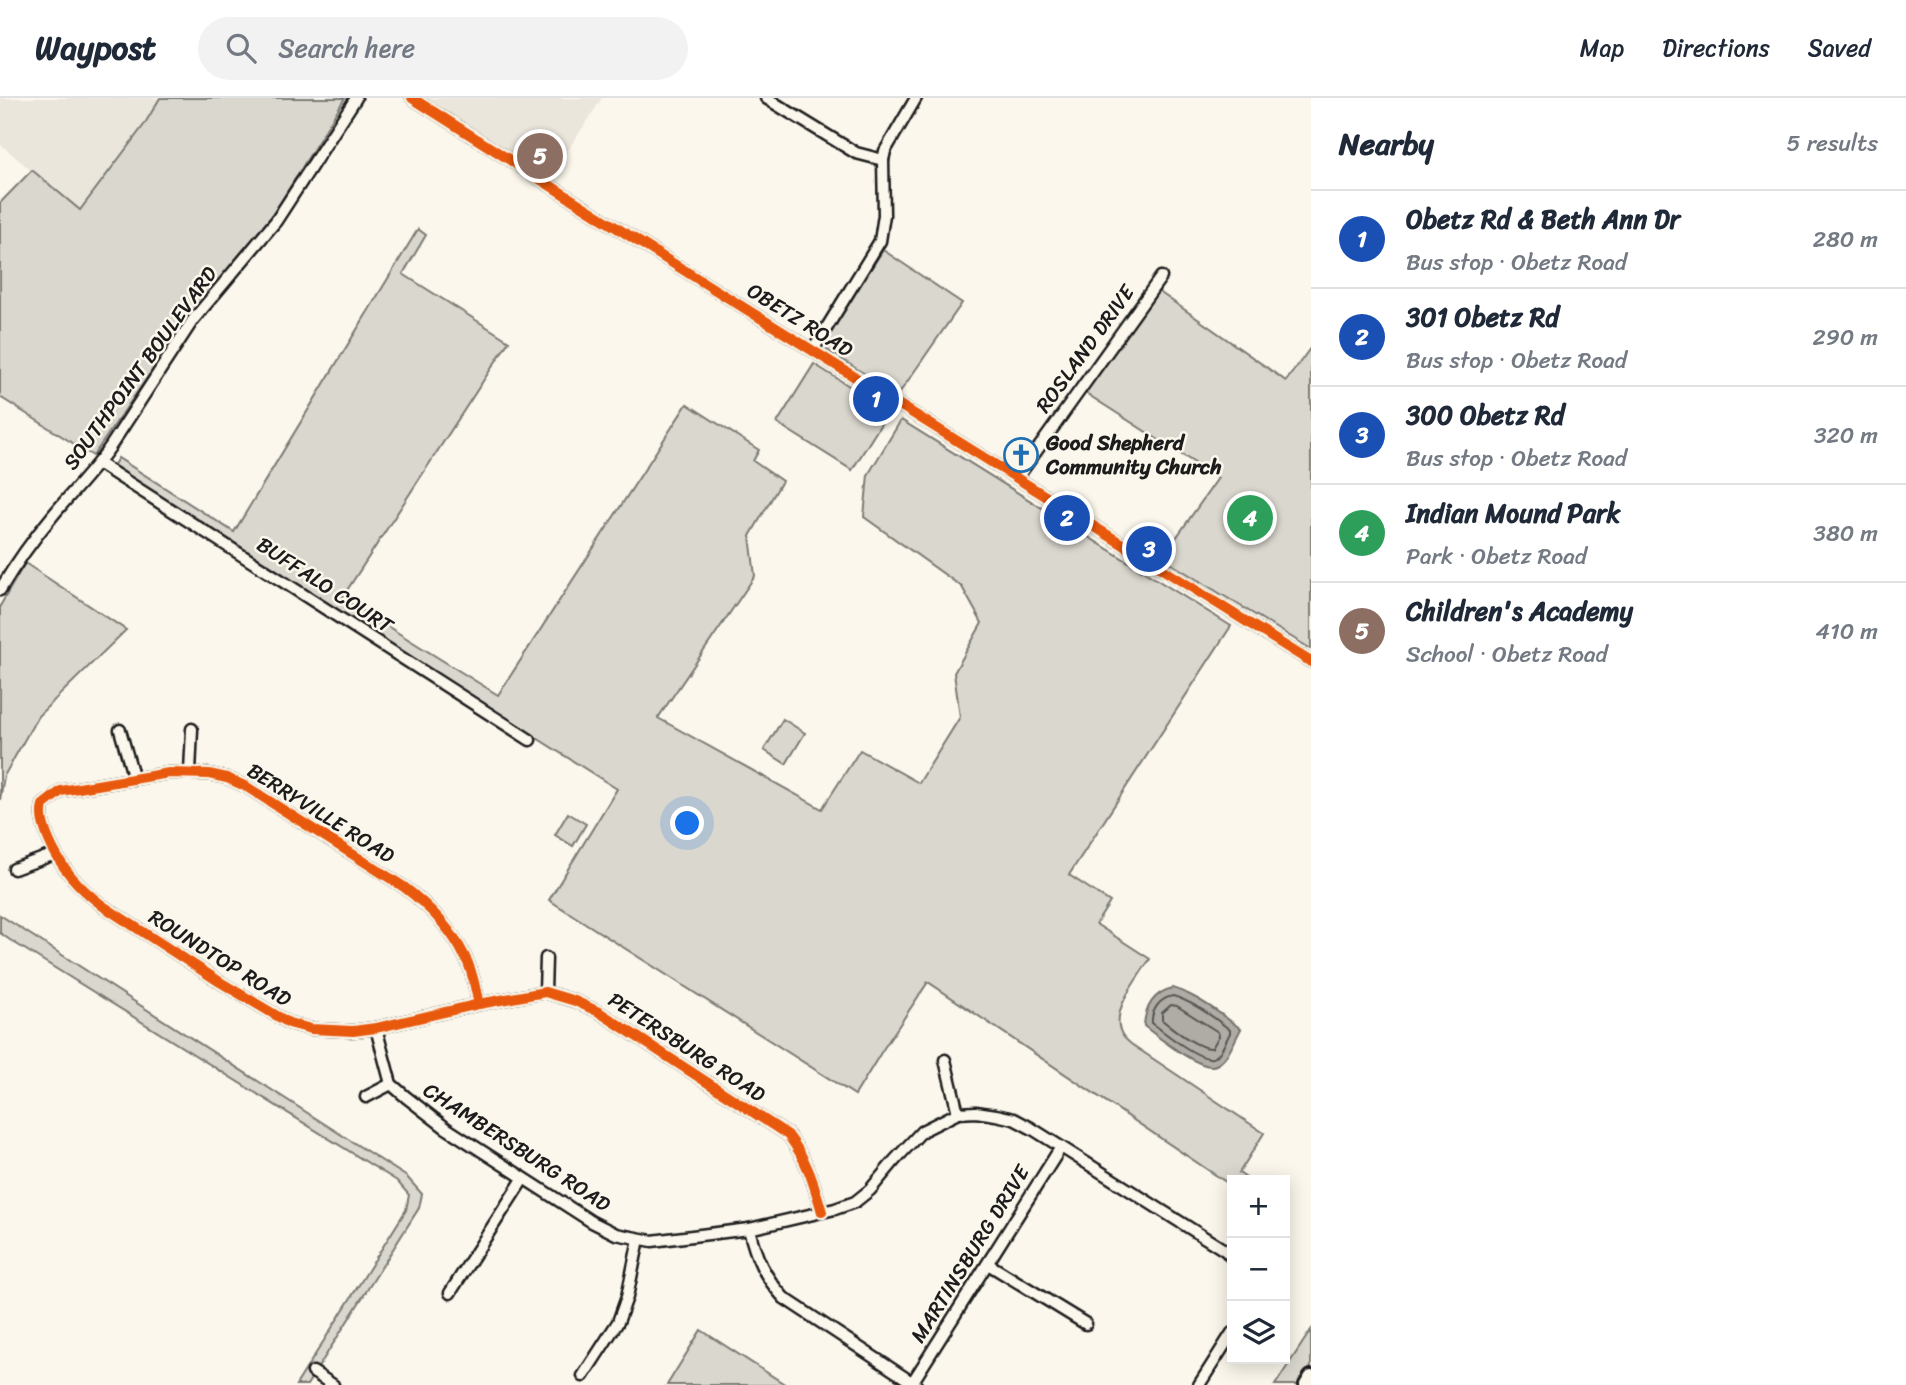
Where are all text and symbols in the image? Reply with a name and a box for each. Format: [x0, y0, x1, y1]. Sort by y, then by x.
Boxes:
search box [198, 17, 688, 80]
text: Waypost [35, 19, 156, 77]
text: Search here [278, 25, 415, 71]
text: Map [1580, 27, 1624, 69]
text: Directions [1662, 27, 1770, 69]
text: Saved [1808, 27, 1871, 69]
icon: search [222, 29, 260, 67]
text: Nearby [1339, 117, 1434, 171]
text: 5 results [1787, 123, 1878, 164]
pin: 5 [517, 130, 563, 182]
text: Obetz Rd & Beth Ann Dr [1406, 196, 1680, 242]
text: 1 [1357, 219, 1367, 260]
text: 280 m [1813, 219, 1878, 260]
text: Bus stop · Obetz Road [1406, 242, 1627, 283]
street label: SOUTHPOINT BOULEVARD [53, 257, 228, 478]
street label: OBETZ ROAD [739, 272, 861, 368]
street label: ROSLAND DRIVE [1025, 276, 1146, 421]
text: 301 Obetz Rd [1406, 294, 1559, 340]
text: 2 [1355, 317, 1369, 358]
text: 290 m [1812, 317, 1878, 358]
text: Bus stop · Obetz Road [1406, 340, 1627, 381]
pin: 1 [853, 373, 899, 425]
text: 300 Obetz Rd [1406, 392, 1564, 438]
text: 3 [1356, 415, 1368, 456]
text: 320 m [1814, 415, 1878, 456]
place label: Good Shepherd Community Church [1045, 424, 1221, 486]
church icon: Good Shepherd Community Church [1002, 436, 1040, 474]
text: Bus stop · Obetz Road [1406, 438, 1627, 479]
text: Indian Mound Park [1406, 490, 1620, 536]
pin: 2 [1044, 492, 1090, 544]
pin: 4 [1227, 492, 1273, 544]
text: 4 [1355, 513, 1369, 554]
text: 380 m [1813, 513, 1878, 554]
pin: 3 [1126, 523, 1172, 575]
street label: BUFFALO COURT [249, 526, 402, 644]
text: Park · Obetz Road [1406, 536, 1587, 577]
text: Children's Academy [1406, 588, 1633, 634]
text: 5 [1355, 611, 1369, 652]
text: 410 m [1816, 611, 1878, 652]
text: School · Obetz Road [1406, 634, 1608, 675]
street label: BERRYVILLE ROAD [239, 752, 403, 874]
your location [670, 806, 704, 840]
street label: ROUNDTOP ROAD [141, 899, 299, 1017]
street label: PETERSBURG ROAD [600, 981, 774, 1113]
street label: CHAMBERSBURG ROAD [415, 1072, 619, 1223]
street label: MARTINSBURG DRIVE [900, 1156, 1041, 1351]
map controls [1227, 1175, 1290, 1364]
button: + [1227, 1175, 1290, 1238]
button: − [1227, 1238, 1290, 1301]
button: layers [1227, 1301, 1290, 1364]

